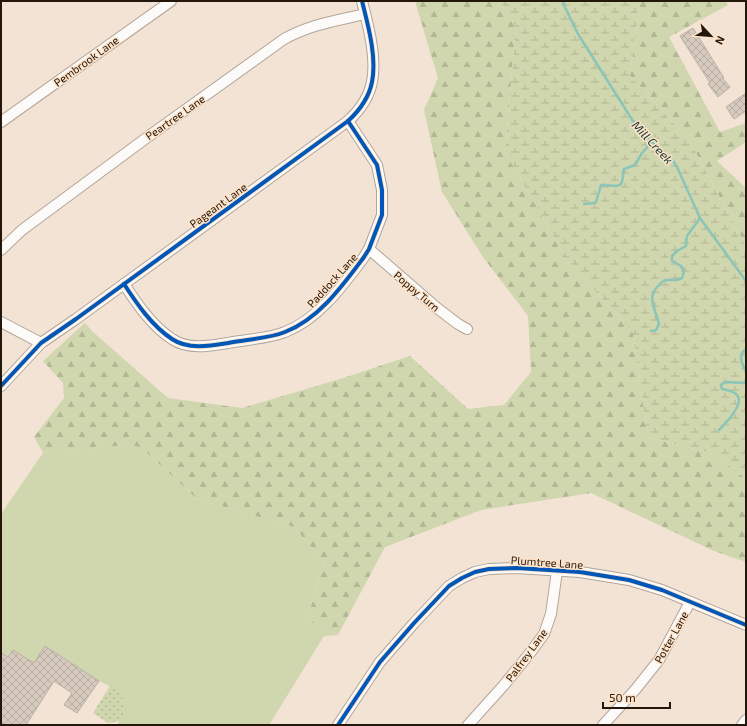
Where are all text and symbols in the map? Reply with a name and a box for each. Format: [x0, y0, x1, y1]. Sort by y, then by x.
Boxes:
north arrow [691, 16, 731, 56]
street label: Pembrook Lane [51, 33, 121, 89]
text: N [713, 34, 728, 47]
street label: Peartree Lane [143, 92, 207, 142]
water label: Mill Creek [630, 118, 676, 166]
street label: Pageant Lane [187, 180, 249, 230]
street label: Paddock Lane [304, 250, 360, 310]
street label: Poppy Turn [392, 268, 442, 314]
street label: Plumtree Lane [510, 553, 584, 571]
street label: Potter Lane [651, 609, 691, 665]
street label: Palfrey Lane [503, 626, 550, 684]
scale bar [603, 684, 670, 710]
text: 50 m [609, 690, 636, 704]

